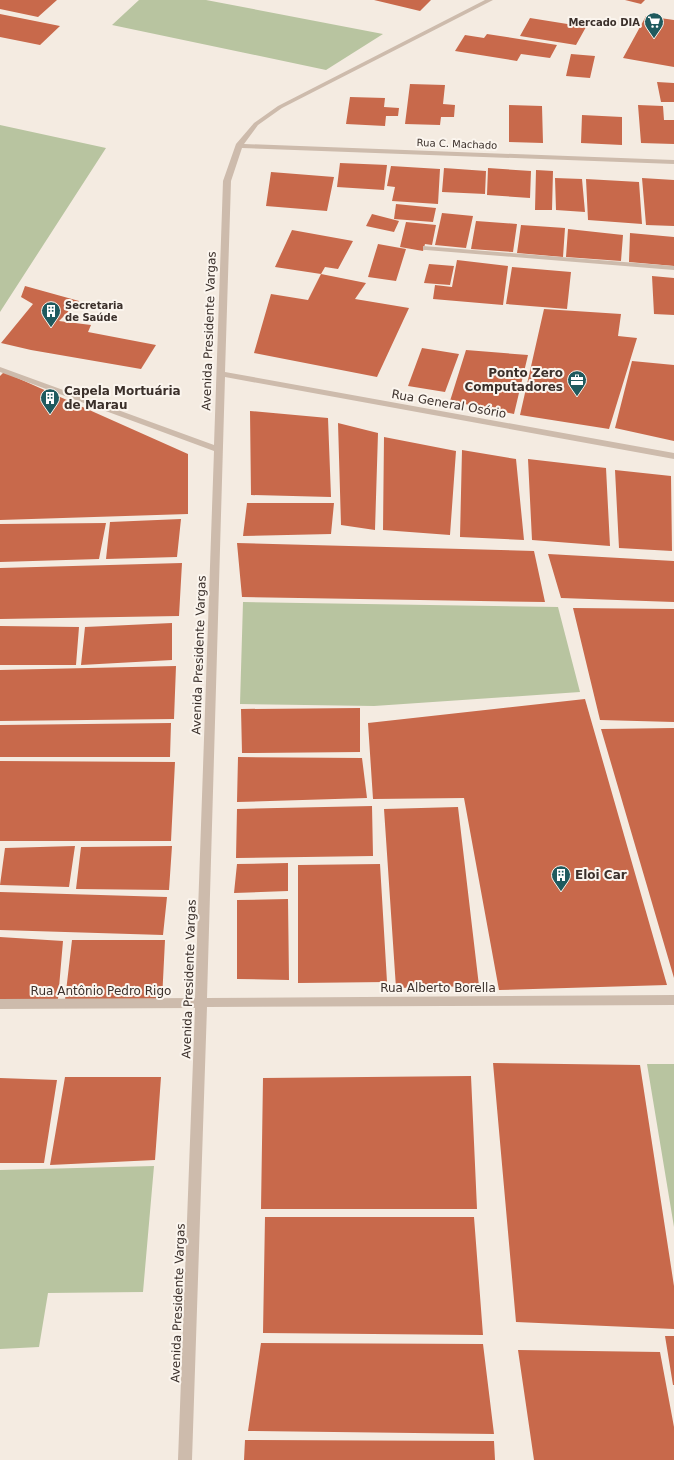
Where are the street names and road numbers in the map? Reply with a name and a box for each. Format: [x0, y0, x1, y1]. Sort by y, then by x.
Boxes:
street label: Rua C. Machado [416, 137, 498, 151]
street label: Avenida Presidente Vargas [199, 251, 219, 411]
street label: Rua General Osório [391, 387, 507, 421]
street label: Avenida Presidente Vargas [189, 575, 209, 735]
street label: Avenida Presidente Vargas [179, 899, 199, 1059]
street label: Rua Alberto Borella [380, 981, 496, 995]
street label: Rua Antônio Pedro Rigo [31, 984, 171, 998]
street label: Avenida Presidente Vargas [168, 1223, 188, 1383]

